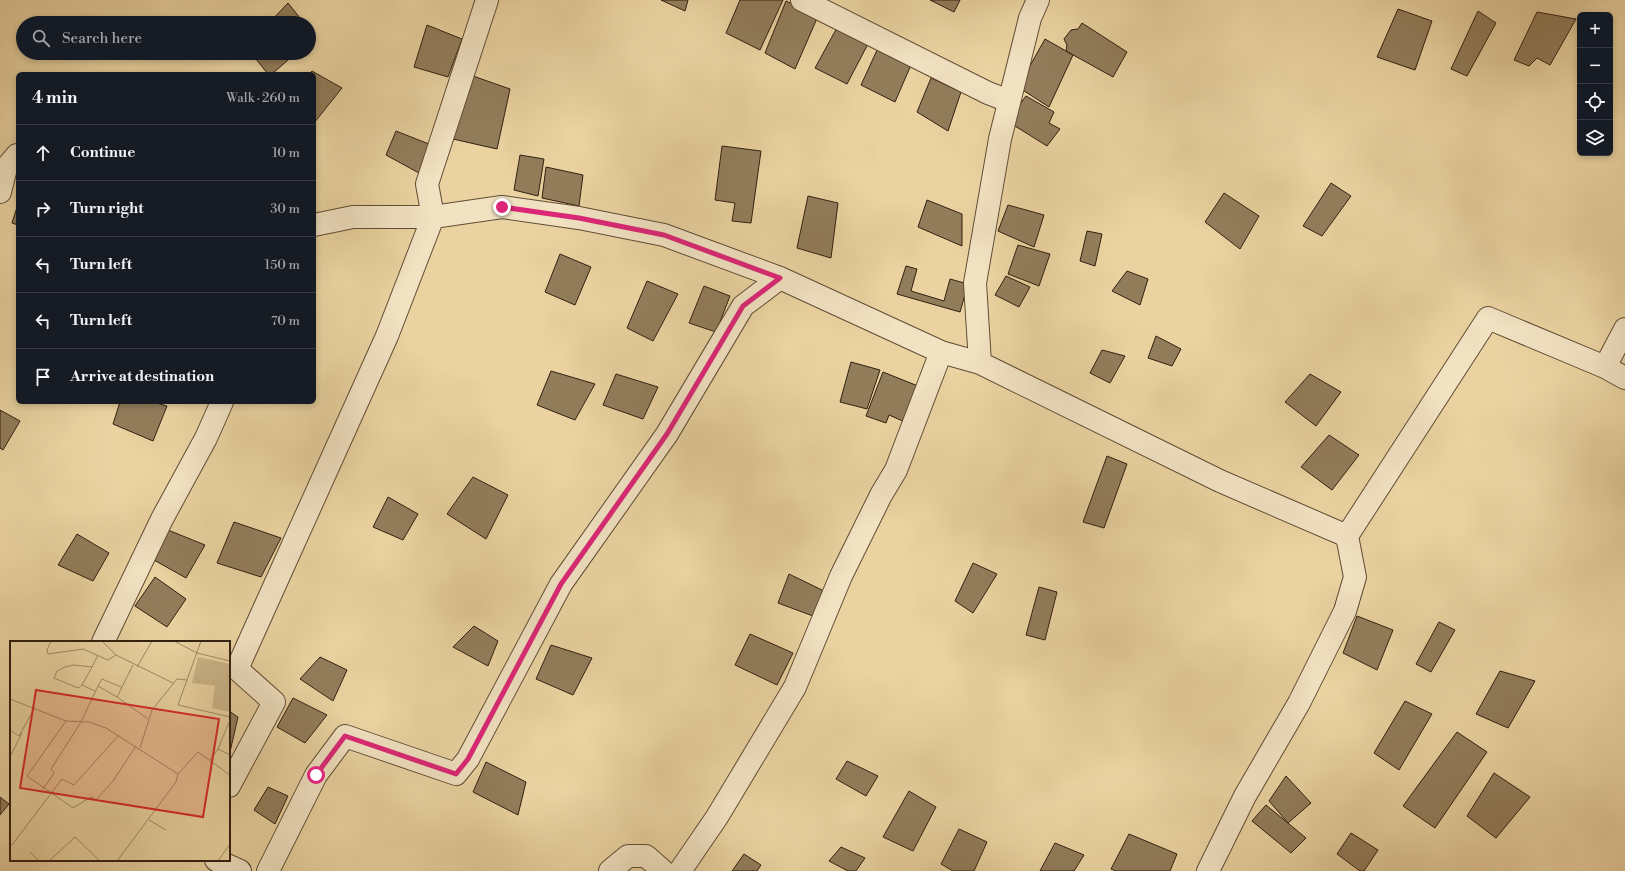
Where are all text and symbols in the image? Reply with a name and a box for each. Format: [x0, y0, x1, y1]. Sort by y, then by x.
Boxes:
map controls [1577, 12, 1613, 156]
button: + [1577, 12, 1613, 48]
search box [16, 16, 316, 60]
icon: search [30, 27, 52, 49]
text: Search here [62, 29, 142, 48]
button: − [1577, 48, 1613, 84]
button: locate [1577, 84, 1613, 120]
text: 4 min [32, 87, 77, 109]
text: Walk · 260 m [226, 90, 300, 106]
button: layers [1577, 120, 1613, 156]
icon: ahead [32, 142, 54, 164]
text: Continue [70, 143, 135, 162]
text: 10 m [272, 145, 300, 161]
icon: right [32, 198, 54, 220]
route end [493, 198, 511, 216]
text: Turn right [70, 199, 144, 218]
text: 30 m [270, 201, 300, 217]
icon: left [32, 254, 54, 276]
text: Turn left [70, 255, 132, 274]
text: 150 m [265, 257, 300, 273]
icon: left [32, 310, 54, 332]
text: Turn left [70, 311, 132, 330]
text: 70 m [271, 313, 300, 329]
icon: arrive [32, 366, 54, 388]
text: Arrive at destination [70, 367, 214, 386]
inset map [10, 641, 230, 861]
route start [307, 766, 325, 784]

